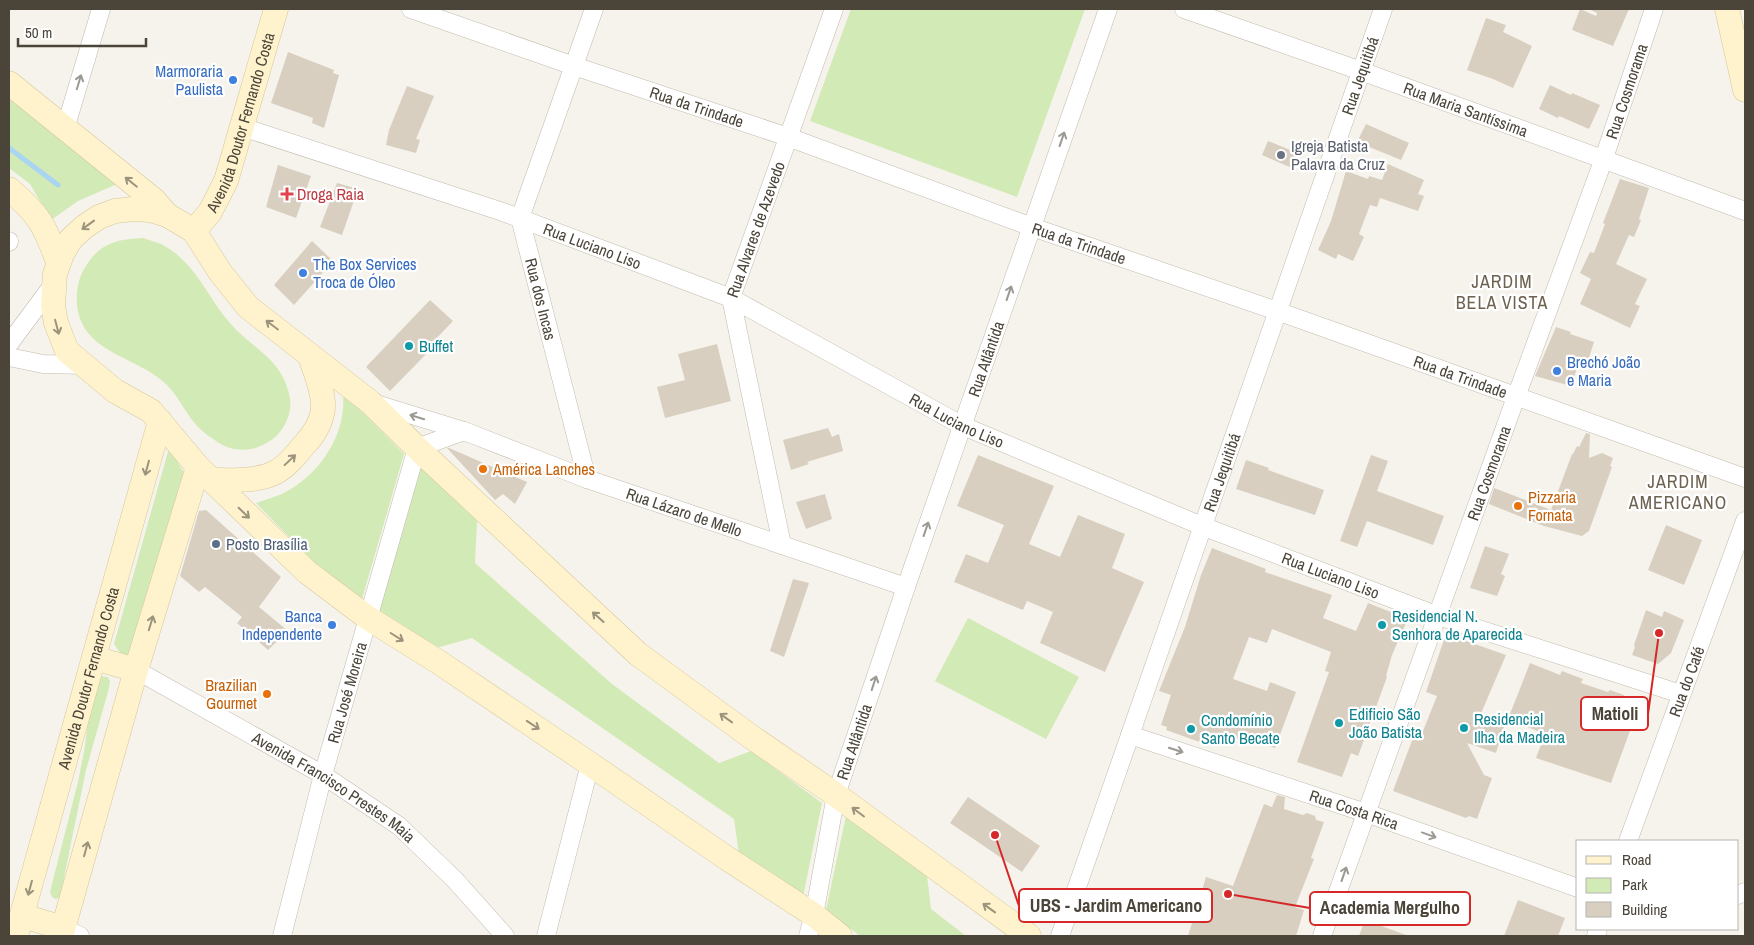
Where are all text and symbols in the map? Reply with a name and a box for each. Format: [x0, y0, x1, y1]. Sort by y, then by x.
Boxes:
scale bar [18, 15, 145, 47]
text: 50 m [25, 22, 52, 43]
street label: Avenida Doutor Fernando Costa [200, 29, 280, 217]
street label: Rua Jequitibá [1336, 33, 1384, 118]
street label: Rua Cosmorama [1600, 40, 1653, 142]
place label: Marmoraria Paulista [155, 60, 224, 100]
one-way arrow [74, 74, 84, 90]
marker: Marmoraria Paulista [227, 74, 239, 86]
street label: Rua Maria Santíssima [1401, 76, 1532, 142]
street label: Rua da Trindade [647, 81, 747, 133]
one-way arrow [1058, 132, 1067, 148]
place label: Igreja Batista Palavra da Cruz [1291, 135, 1386, 175]
marker: Igreja Batista Palavra da Cruz [1275, 149, 1287, 161]
street label: Rua Alvares de Azevedo [721, 158, 790, 301]
one-way arrow [125, 177, 138, 188]
place label: Droga Raia [297, 183, 365, 205]
marker: Droga Raia [281, 188, 293, 200]
street label: Rua Luciano Liso [540, 217, 644, 274]
street label: Rua da Trindade [1029, 217, 1129, 269]
one-way arrow [81, 220, 95, 230]
place label: The Box Services Troca de Óleo [313, 253, 417, 293]
street label: Rua dos Incas [520, 256, 562, 342]
marker: The Box Services Troca de Óleo [297, 267, 309, 279]
district label: JARDIM BELA VISTA [1456, 269, 1548, 315]
one-way arrow [1005, 286, 1014, 301]
street label: Rua Atlântida [962, 317, 1009, 400]
one-way arrow [53, 319, 63, 335]
one-way arrow [266, 320, 279, 331]
place label: Buffet [419, 335, 453, 357]
marker: Buffet [403, 340, 415, 352]
street label: Rua da Trindade [1411, 350, 1510, 403]
place label: Brechó João e Maria [1567, 351, 1641, 391]
marker: Brechó João e Maria [1551, 365, 1563, 377]
street label: Rua Luciano Liso [906, 388, 1007, 453]
one-way arrow [409, 411, 425, 421]
street label: Rua Cosmorama [1461, 422, 1516, 523]
street label: Rua Jequitibá [1198, 429, 1246, 515]
one-way arrow [283, 454, 296, 466]
place label: América Lanches [492, 458, 595, 480]
one-way arrow [141, 459, 151, 475]
marker: América Lanches [477, 463, 489, 475]
district label: JARDIM AMERICANO [1628, 469, 1727, 515]
street label: Rua Lázaro de Mello [623, 482, 745, 542]
place label: Pizzaria Fornata [1528, 486, 1577, 526]
marker: Pizzaria Fornata [1512, 500, 1524, 512]
one-way arrow [238, 507, 251, 519]
one-way arrow [922, 521, 932, 537]
place label: Posto Brasília [226, 533, 308, 555]
marker: Posto Brasília [210, 538, 222, 550]
street label: Rua Luciano Liso [1279, 546, 1383, 604]
street label: Avenida Doutor Fernando Costa [52, 584, 124, 772]
place label: Banca Independente [242, 605, 323, 645]
place label: Residencial N. Senhora de Aparecida [1392, 605, 1523, 645]
one-way arrow [592, 611, 605, 623]
one-way arrow [146, 616, 156, 632]
marker: Banca Independente [326, 619, 338, 631]
marker: Residencial N. Senhora de Aparecida [1376, 619, 1388, 631]
one-way arrow [390, 632, 404, 642]
street label: Rua José Moreira [322, 639, 372, 746]
street label: Rua do Café [1663, 643, 1709, 720]
place label: Brazilian Gourmet [205, 674, 257, 714]
one-way arrow [870, 675, 879, 691]
marker: Brazilian Gourmet [261, 688, 273, 700]
callout: Matioli [1581, 697, 1648, 730]
street label: Rua Atlântida [831, 700, 877, 783]
text: Matioli [1592, 701, 1638, 726]
place label: Edificio São João Batista [1349, 703, 1423, 743]
place label: Residencial Ilha da Madeira [1474, 708, 1566, 748]
place label: Condomínio Santo Becate [1201, 709, 1280, 749]
one-way arrow [719, 713, 733, 723]
marker: Edificio São João Batista [1333, 717, 1345, 729]
one-way arrow [526, 721, 540, 731]
marker: Residencial Ilha da Madeira [1458, 722, 1470, 734]
marker: Condomínio Santo Becate [1185, 723, 1197, 735]
street label: Avenida Francisco Prestes Maia [247, 726, 421, 848]
one-way arrow [1168, 746, 1184, 756]
street label: Rua Costa Rica [1307, 784, 1402, 835]
one-way arrow [851, 807, 865, 817]
one-way arrow [1421, 831, 1437, 841]
legend [1576, 840, 1739, 930]
one-way arrow [82, 841, 91, 857]
text: Road [1622, 849, 1651, 870]
one-way arrow [1340, 867, 1349, 882]
text: Park [1622, 874, 1648, 895]
one-way arrow [25, 880, 35, 896]
callout: UBS - Jardim Americano [1019, 889, 1212, 922]
callout: Academia Mergulho [1310, 892, 1470, 925]
text: UBS - Jardim Americano [1030, 893, 1202, 918]
text: Academia Mergulho [1320, 895, 1460, 920]
text: Building [1622, 899, 1667, 920]
one-way arrow [982, 903, 996, 913]

